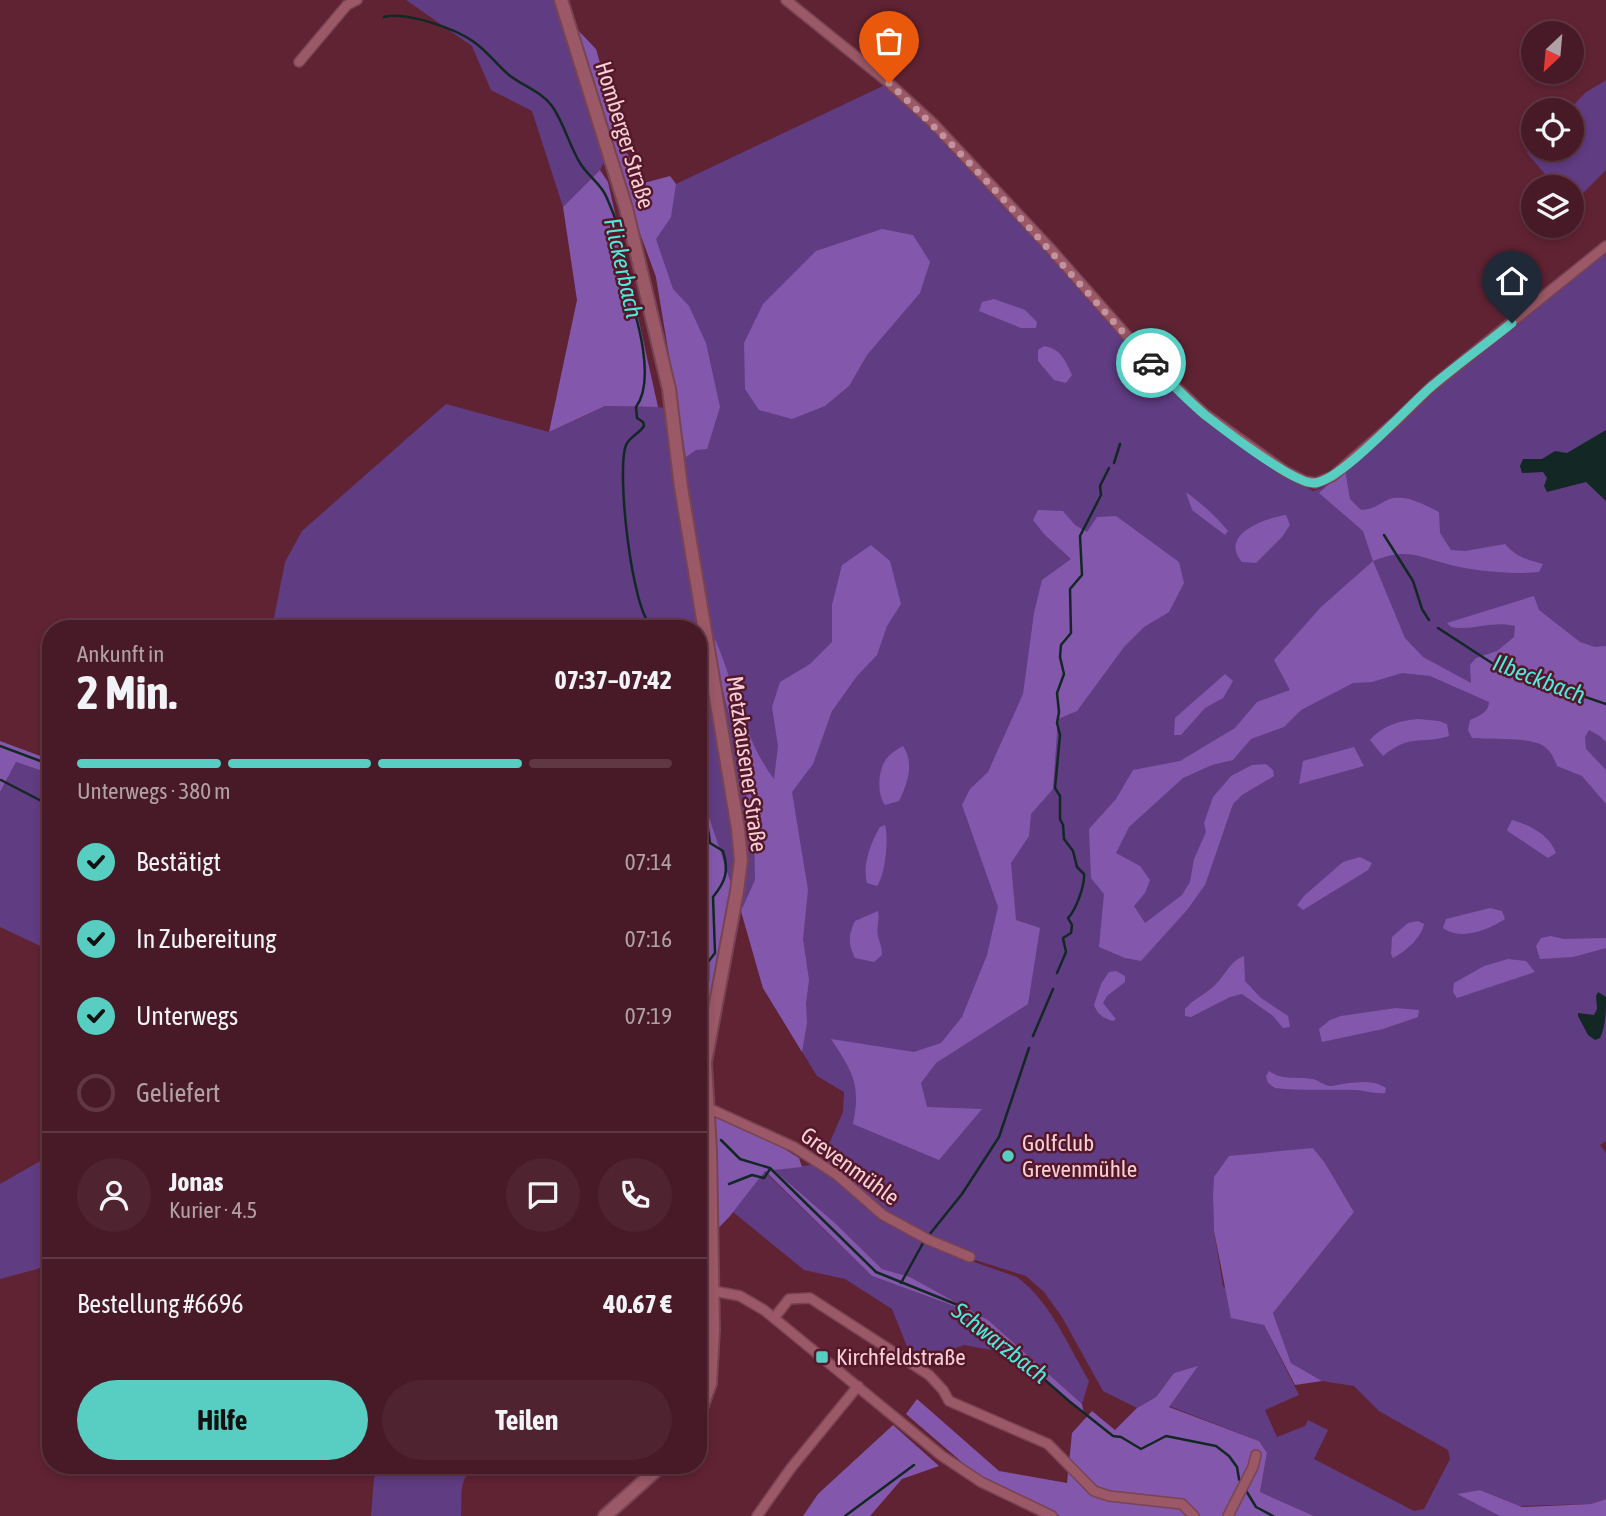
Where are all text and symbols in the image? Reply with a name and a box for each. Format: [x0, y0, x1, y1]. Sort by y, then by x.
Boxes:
pin [859, 11, 919, 83]
north arrow [1521, 21, 1584, 84]
map controls [1521, 21, 1584, 238]
icon: bag [870, 22, 908, 60]
street label: Homberger Straße [590, 58, 660, 212]
button: locate [1521, 98, 1584, 161]
button: layers [1521, 175, 1584, 238]
water label: Flickerbach [599, 215, 648, 321]
pin [1482, 251, 1542, 323]
icon: home [1493, 262, 1531, 300]
courier [1116, 328, 1186, 398]
icon: car [1132, 344, 1170, 382]
text: Ankunft in [77, 641, 164, 667]
water label: Ilbeckbach [1489, 649, 1590, 709]
text: 07:37–07:42 [555, 665, 672, 695]
text: 2 Min. [77, 666, 177, 719]
street label: Metzkausener Straße [722, 674, 772, 854]
text: Unterwegs · 380 m [77, 778, 231, 804]
icon: check [77, 843, 115, 881]
text: Bestätigt [136, 847, 221, 877]
text: 07:14 [625, 849, 672, 875]
icon: check [77, 920, 115, 958]
text: In Zubereitung [136, 924, 276, 954]
text: 07:16 [625, 926, 672, 952]
icon: check [77, 997, 115, 1035]
text: Unterwegs [136, 1001, 238, 1031]
text: 07:19 [625, 1003, 672, 1029]
text: Geliefert [136, 1078, 220, 1108]
street label: Grevenmühle [796, 1122, 904, 1210]
place label: Golfclub Grevenmühle [1022, 1130, 1137, 1182]
marker: Golfclub Grevenmühle [1000, 1148, 1016, 1164]
button: person [77, 1158, 151, 1232]
button: chat [506, 1158, 580, 1232]
button: phone [598, 1158, 672, 1232]
text: Jonas [169, 1167, 223, 1197]
text: Kurier · 4.5 [169, 1197, 257, 1223]
text: Bestellung #6696 [77, 1289, 243, 1319]
text: 40.67 € [603, 1289, 672, 1319]
water label: Schwarzbach [946, 1296, 1054, 1389]
place label: Kirchfeldstraße [836, 1344, 966, 1370]
marker: Kirchfeldstraße [814, 1349, 830, 1365]
button: Hilfe [77, 1380, 368, 1460]
button: Teilen [382, 1380, 672, 1460]

